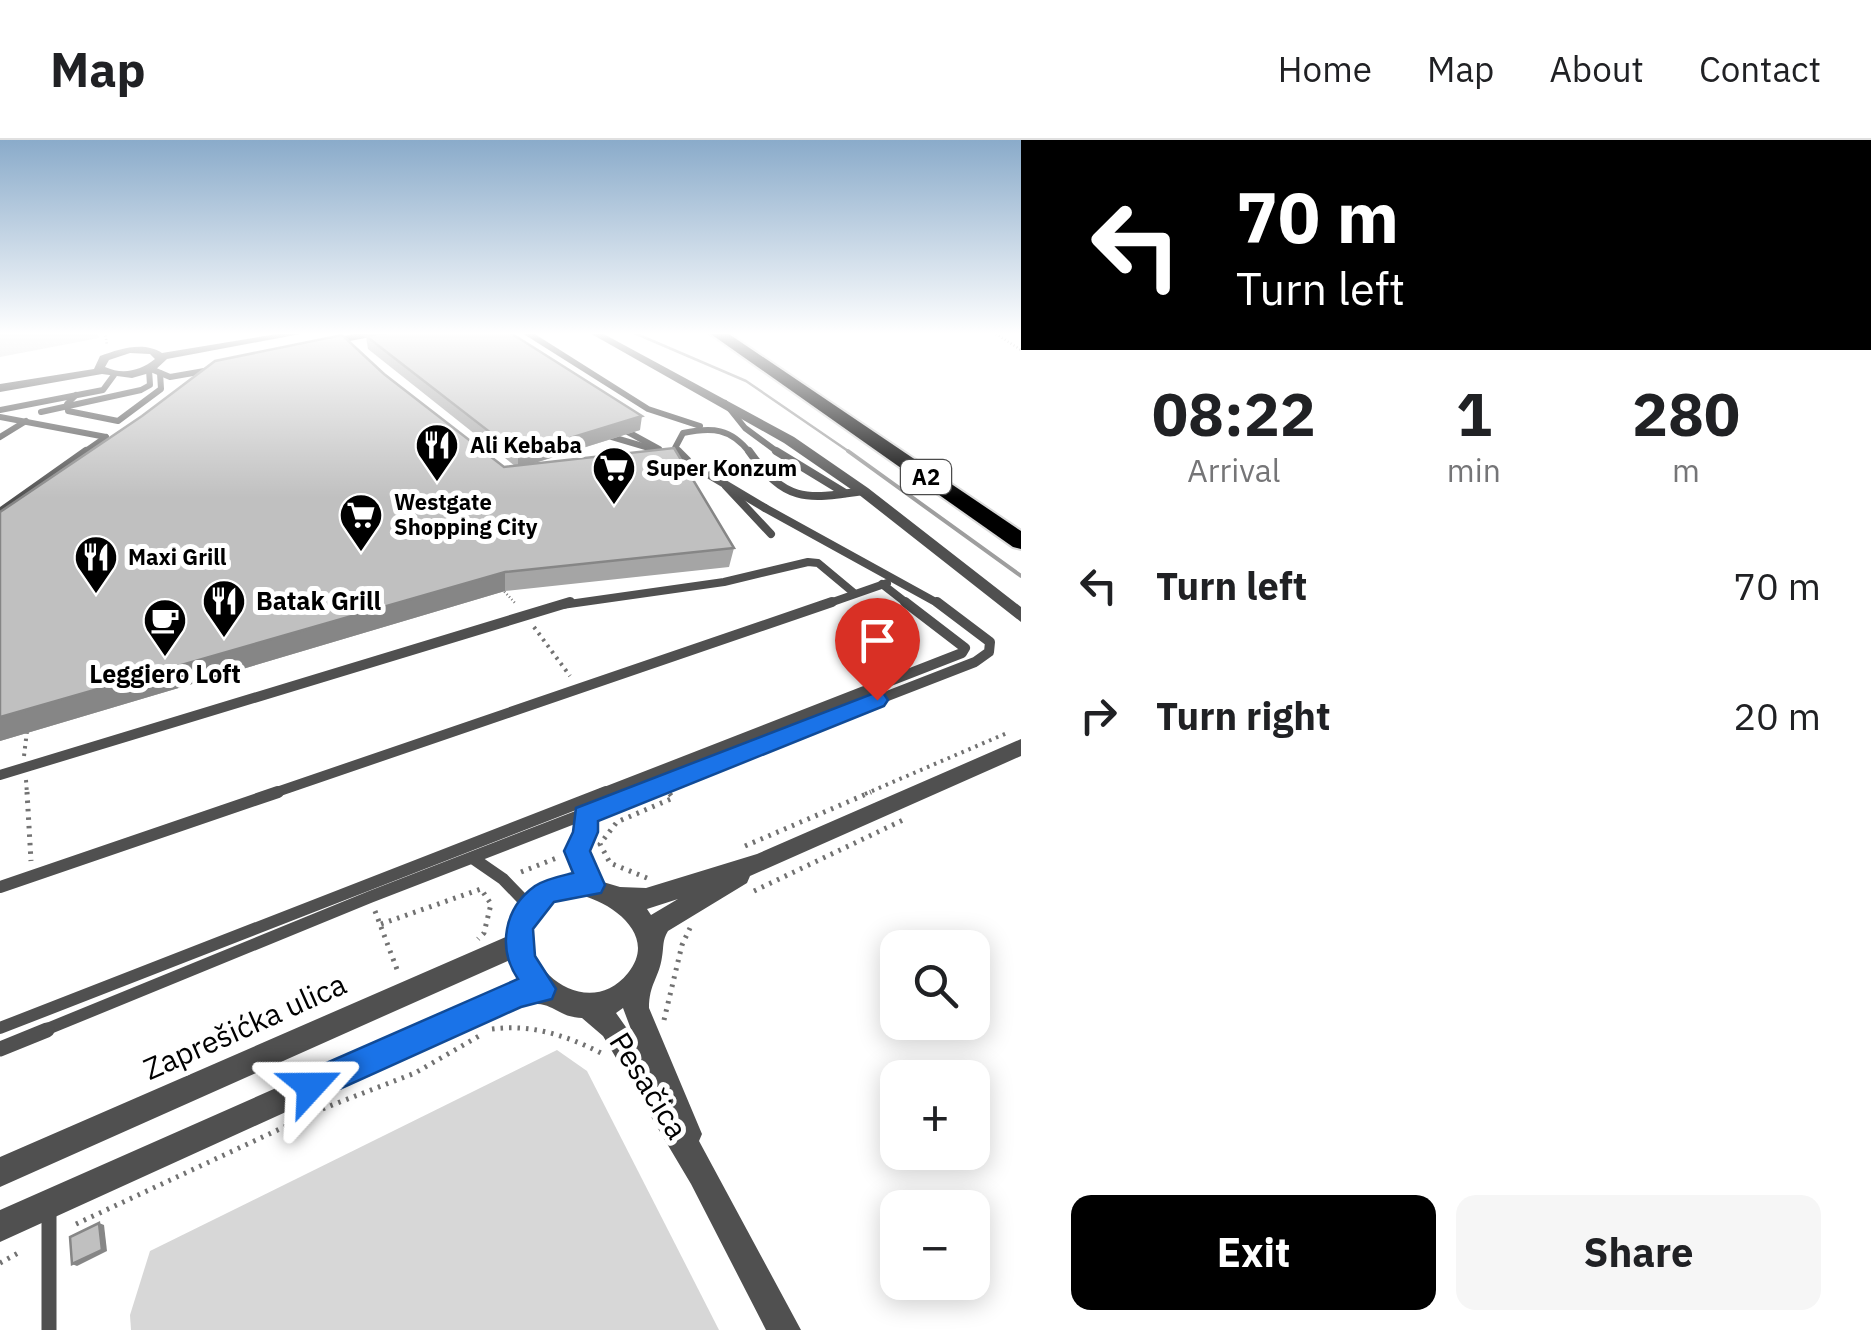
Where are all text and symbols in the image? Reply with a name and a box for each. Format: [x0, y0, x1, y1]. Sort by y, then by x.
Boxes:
text: Map [50, 38, 146, 100]
text: Home [1278, 46, 1372, 92]
text: Map [1427, 46, 1494, 92]
text: About [1549, 46, 1644, 92]
text: Contact [1699, 46, 1821, 92]
text: 70 m [1236, 171, 1399, 262]
icon: left [1071, 180, 1201, 310]
text: Turn left [1236, 259, 1405, 317]
text: 08:22 [1152, 374, 1316, 453]
text: 1 [1456, 374, 1492, 453]
text: 280 [1632, 374, 1740, 453]
restaurant icon: Ali Kebaba [414, 422, 460, 483]
place label: Ali Kebaba [470, 430, 582, 459]
supermarket icon: Super Konzum [591, 445, 637, 506]
text: Arrival [1187, 449, 1281, 491]
text: min [1447, 449, 1501, 491]
text: m [1672, 449, 1700, 491]
place label: Super Konzum [646, 453, 797, 482]
road number: A2 [901, 460, 951, 494]
place label: Westgate Shopping City [394, 487, 538, 541]
supermarket icon: Westgate Shopping City [338, 492, 384, 553]
restaurant icon: Maxi Grill [73, 534, 119, 595]
place label: Maxi Grill [128, 542, 227, 571]
icon: left [1071, 558, 1126, 613]
text: Turn left [1156, 561, 1307, 610]
text: 70 m [1733, 561, 1821, 610]
restaurant icon: Batak Grill [201, 578, 247, 639]
place label: Batak Grill [256, 584, 381, 617]
cafe icon: Leggiero Loft [142, 597, 188, 658]
pin [835, 598, 920, 701]
icon: arrive [850, 613, 905, 668]
place label: Leggiero Loft [89, 657, 241, 690]
icon: right [1071, 688, 1126, 743]
text: Turn right [1156, 691, 1331, 740]
text: 20 m [1733, 691, 1821, 740]
map controls [880, 930, 990, 1300]
button: search [880, 930, 990, 1040]
street label: Zaprešićka ulica [137, 963, 352, 1088]
street label: Pesačica [601, 1025, 697, 1146]
position arrow [259, 1034, 363, 1138]
button: + [880, 1060, 990, 1170]
button: − [880, 1190, 990, 1300]
button: Exit [1071, 1195, 1436, 1310]
button: Share [1456, 1195, 1821, 1310]

